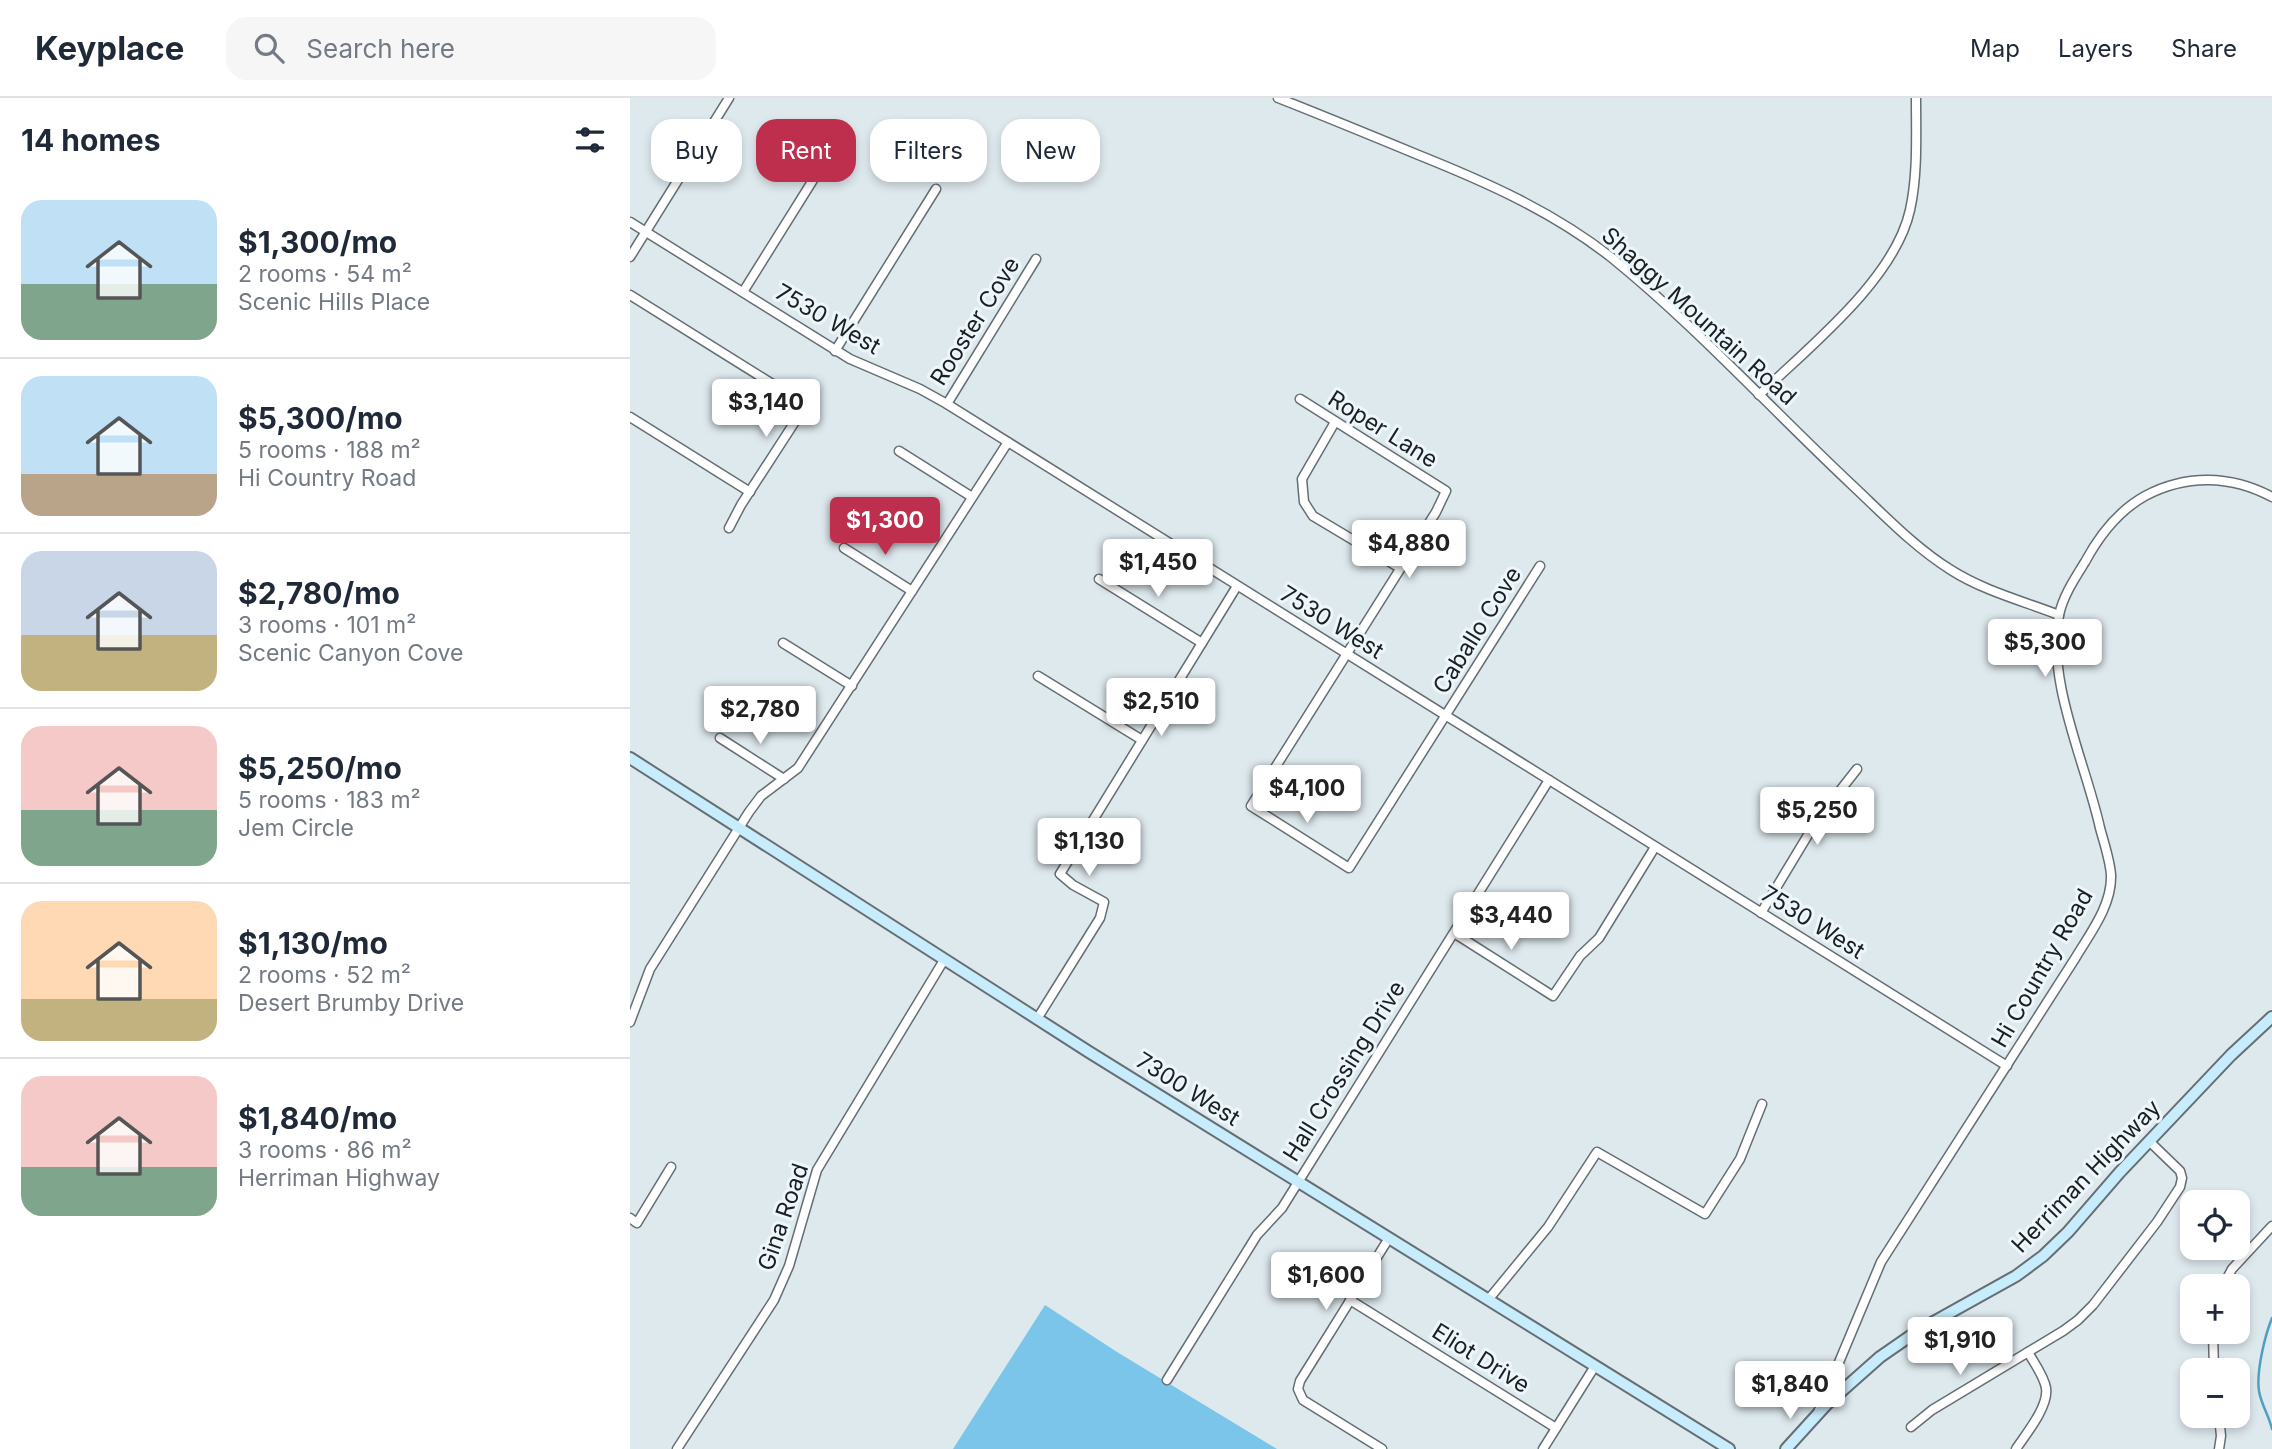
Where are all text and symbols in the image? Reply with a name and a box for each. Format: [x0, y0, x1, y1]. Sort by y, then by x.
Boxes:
search box [226, 17, 716, 80]
text: Keyplace [35, 28, 184, 68]
icon: search [250, 29, 288, 67]
text: Search here [306, 33, 455, 64]
text: Map [1970, 34, 2020, 63]
text: Layers [2058, 34, 2133, 63]
text: Share [2171, 34, 2237, 63]
chip: Buy [651, 119, 742, 182]
chip: Rent [756, 119, 856, 182]
chip: Filters [870, 119, 987, 182]
chip: New [1001, 119, 1100, 182]
icon: filters [571, 121, 609, 159]
text: 14 homes [21, 122, 160, 158]
street label: Shaggy Mountain Road [1596, 221, 1802, 411]
text: $1,300/mo [238, 224, 397, 260]
icon: home [77, 228, 161, 312]
street label: Rooster Cove [924, 252, 1026, 390]
text: 2 rooms · 54 m² [238, 260, 412, 288]
street label: 7530 West [771, 278, 886, 360]
text: Scenic Hills Place [238, 288, 430, 316]
pin: $3,140 [709, 380, 823, 439]
street label: Roper Lane [1323, 384, 1443, 474]
text: $3,140 [728, 388, 804, 416]
text: $5,300/mo [238, 400, 403, 436]
icon: home [77, 404, 161, 488]
text: 5 rooms · 188 m² [238, 436, 421, 464]
text: Hi Country Road [238, 464, 416, 492]
pin: $1,300 [828, 498, 942, 557]
text: $1,300 [846, 506, 924, 534]
pin: $4,880 [1352, 520, 1466, 580]
text: $4,880 [1368, 529, 1450, 557]
pin: $1,450 [1101, 540, 1215, 599]
text: $1,450 [1119, 548, 1197, 576]
street label: Caballo Cove [1427, 561, 1527, 699]
text: $2,780/mo [238, 575, 400, 611]
icon: home [77, 579, 161, 663]
street label: 7530 West [1275, 579, 1389, 665]
text: 3 rooms · 101 m² [238, 611, 416, 639]
pin: $5,300 [1988, 620, 2102, 679]
text: $5,300 [2004, 628, 2086, 656]
text: Scenic Canyon Cove [238, 639, 463, 667]
pin: $2,510 [1104, 678, 1218, 738]
pin: $2,780 [703, 686, 817, 746]
text: $2,510 [1122, 687, 1200, 715]
text: $2,780 [720, 695, 800, 723]
text: $5,250/mo [238, 750, 402, 786]
icon: home [77, 754, 161, 838]
pin: $4,100 [1250, 766, 1364, 825]
text: $4,100 [1269, 774, 1345, 802]
text: 5 rooms · 183 m² [238, 786, 421, 814]
pin: $5,250 [1760, 788, 1874, 847]
text: $5,250 [1776, 796, 1858, 824]
text: Jem Circle [238, 814, 354, 842]
pin: $1,130 [1032, 818, 1146, 878]
text: $1,130 [1054, 827, 1124, 855]
street label: 7530 West [1756, 879, 1870, 965]
street label: Hi Country Road [1985, 884, 2099, 1052]
pin: $3,440 [1454, 892, 1568, 952]
text: $3,440 [1469, 901, 1553, 929]
text: $1,130/mo [238, 925, 388, 961]
icon: home [77, 929, 161, 1013]
text: 2 rooms · 52 m² [238, 961, 411, 989]
street label: Hall Crossing Drive [1277, 976, 1411, 1166]
text: Desert Brumby Drive [238, 989, 464, 1017]
street label: 7300 West [1131, 1046, 1245, 1132]
street label: Herriman Highway [2006, 1094, 2166, 1258]
text: $1,840/mo [238, 1100, 397, 1136]
icon: home [77, 1104, 161, 1188]
text: 3 rooms · 86 m² [238, 1136, 412, 1164]
street label: Gina Road [752, 1160, 814, 1274]
text: Herriman Highway [238, 1164, 440, 1192]
map controls [2180, 1190, 2250, 1428]
button: locate [2180, 1190, 2250, 1260]
pin: $1,600 [1269, 1252, 1383, 1312]
text: $1,600 [1287, 1261, 1365, 1289]
button: + [2180, 1274, 2250, 1344]
street label: Eliot Drive [1427, 1317, 1535, 1399]
pin: $1,910 [1903, 1318, 2017, 1377]
text: $1,910 [1924, 1326, 1996, 1354]
button: − [2180, 1358, 2250, 1428]
pin: $1,840 [1733, 1362, 1847, 1421]
text: $1,840 [1751, 1370, 1829, 1398]

